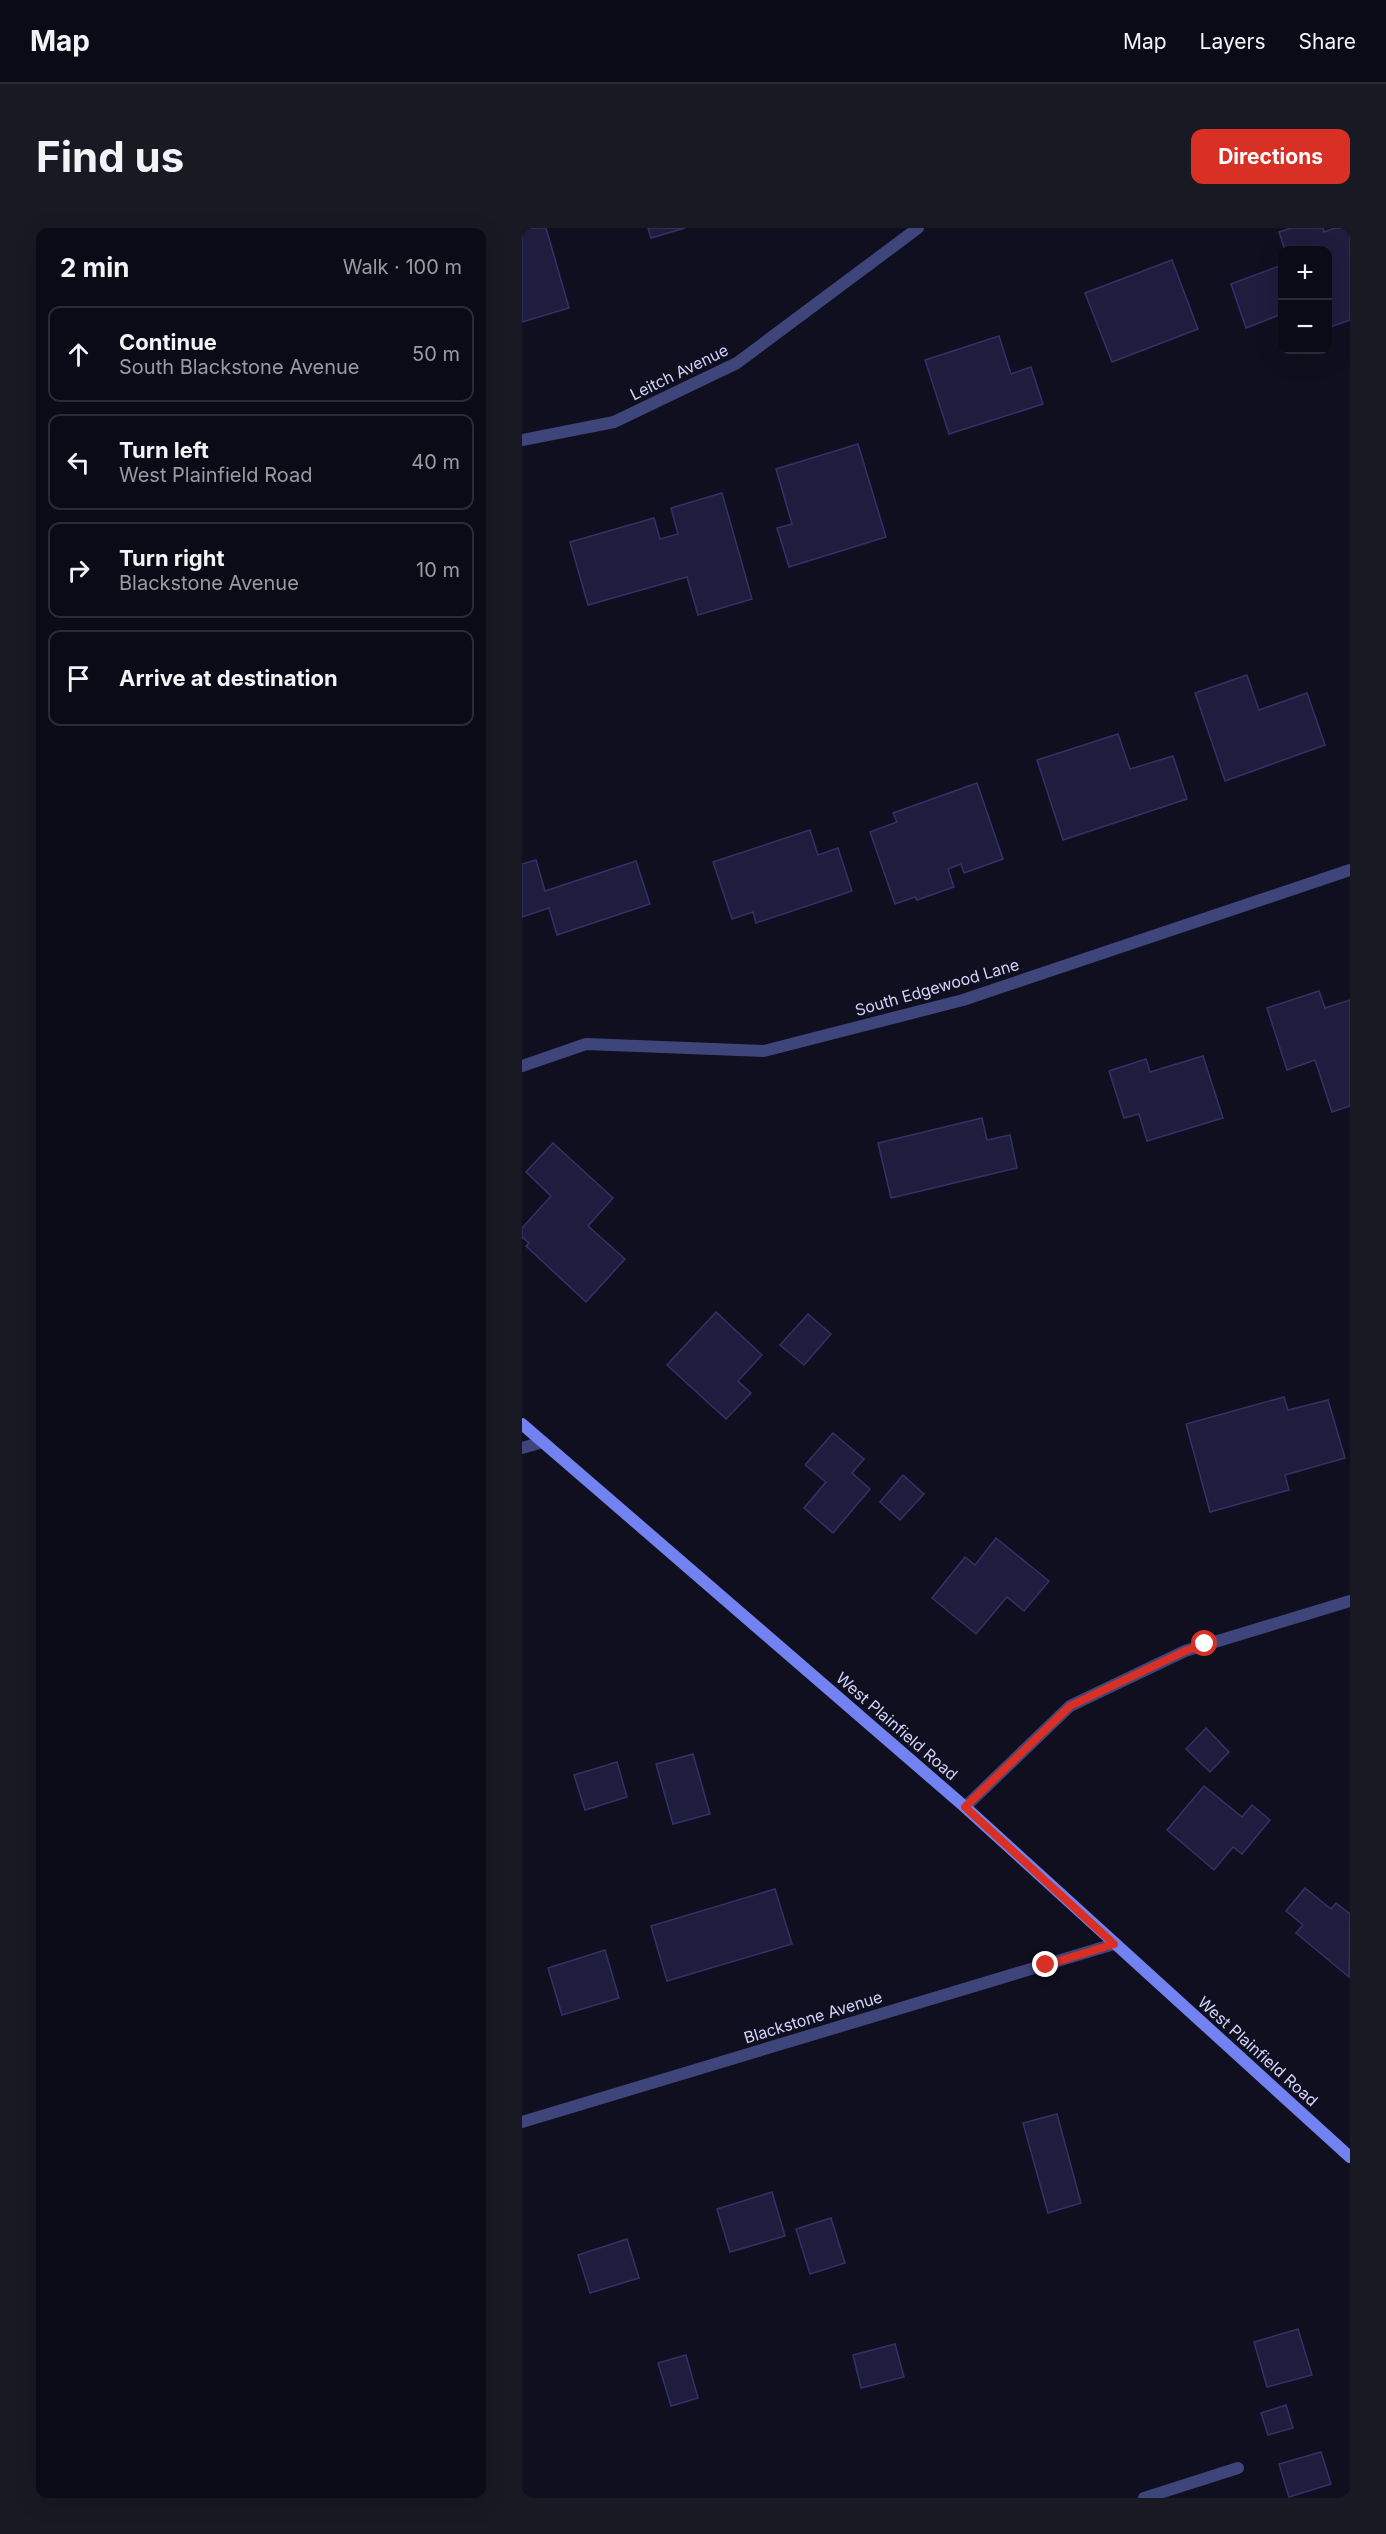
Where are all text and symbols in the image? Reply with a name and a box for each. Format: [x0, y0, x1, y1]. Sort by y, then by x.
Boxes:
text: Map [30, 24, 90, 58]
text: Map [1123, 29, 1167, 54]
text: Layers [1200, 29, 1266, 54]
text: Share [1299, 29, 1356, 54]
button: Directions [1191, 129, 1350, 184]
text: Find us [36, 131, 184, 182]
map controls [1278, 246, 1332, 354]
button: + [1278, 246, 1332, 300]
text: 2 min [60, 252, 130, 283]
text: Walk · 100 m [343, 255, 462, 279]
button: − [1278, 300, 1332, 354]
text: Continue [119, 329, 217, 355]
icon: ahead [62, 338, 95, 371]
street label: Leitch Avenue [627, 340, 731, 404]
text: 50 m [412, 342, 460, 366]
text: South Blackstone Avenue [119, 355, 359, 379]
text: Turn left [119, 437, 209, 463]
icon: left [62, 446, 95, 479]
text: 40 m [411, 450, 460, 474]
text: West Plainfield Road [119, 463, 312, 487]
text: Turn right [119, 545, 225, 571]
icon: right [62, 554, 95, 587]
text: 10 m [416, 558, 460, 582]
text: Blackstone Avenue [119, 571, 299, 595]
icon: arrive [62, 662, 95, 695]
text: Arrive at destination [119, 665, 338, 691]
street label: South Edgewood Lane [853, 954, 1021, 1020]
route start [1191, 1630, 1217, 1656]
street label: West Plainfield Road [832, 1668, 962, 1784]
route end [1032, 1951, 1058, 1977]
street label: Blackstone Avenue [741, 1986, 885, 2048]
street label: West Plainfield Road [1194, 1992, 1322, 2110]

